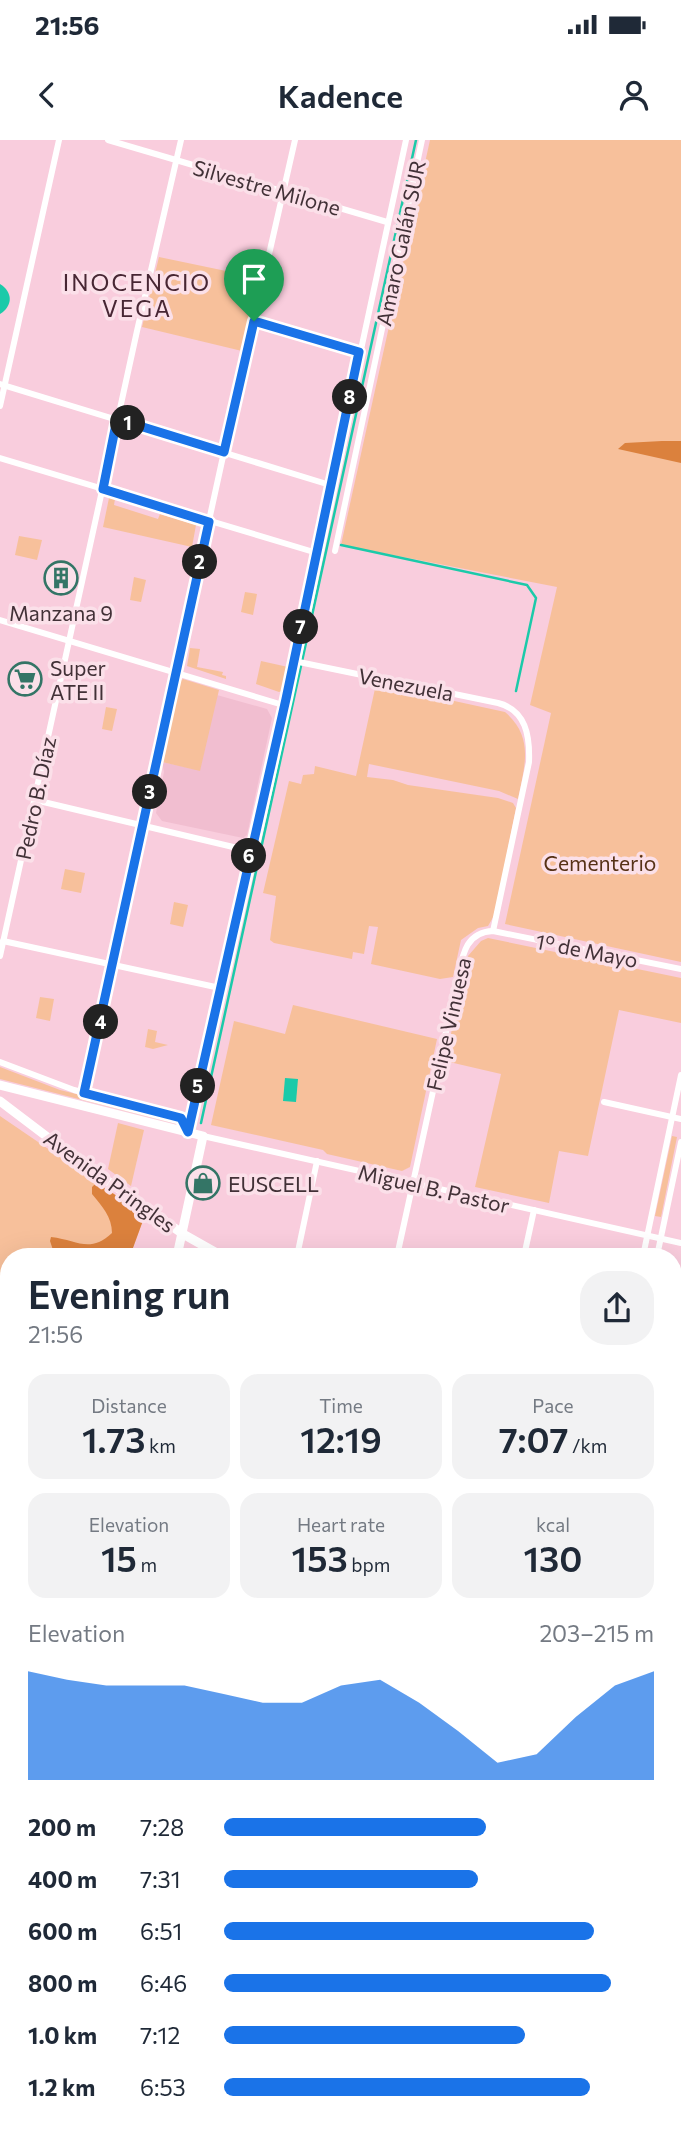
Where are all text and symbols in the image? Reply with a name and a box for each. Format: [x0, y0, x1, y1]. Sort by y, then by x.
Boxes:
text: 21:56 [35, 9, 100, 40]
text: Kadence [278, 75, 403, 115]
icon: back [28, 76, 66, 114]
icon: person [615, 76, 653, 114]
street label: Silvestre Milone [190, 154, 344, 220]
street label: Amaro Galán SUR [370, 158, 430, 328]
pin [224, 249, 284, 321]
icon: arrive [235, 260, 273, 298]
district label: INOCENCIO VEGA [63, 268, 211, 322]
pin: 8 [332, 380, 368, 414]
text: 8 [344, 385, 355, 408]
pin: 1 [110, 406, 146, 440]
text: 1 [123, 411, 132, 434]
pin: 2 [182, 544, 218, 580]
text: 2 [194, 550, 205, 573]
building icon: Manzana 9 [42, 559, 80, 597]
place label: Manzana 9 [9, 600, 113, 625]
pin: 7 [284, 610, 318, 644]
text: 7 [295, 615, 306, 638]
place label: Super ATE II [50, 655, 106, 704]
supermarket icon: Super ATE II [6, 660, 44, 698]
street label: Venezuela [356, 663, 456, 705]
street label: Pedro B. Díaz [10, 734, 60, 862]
pin: 3 [132, 774, 168, 810]
text: 3 [144, 780, 155, 803]
pin: 6 [232, 838, 266, 874]
text: 6 [243, 844, 254, 867]
park label: Cementerio [544, 850, 656, 875]
street label: 1º de Mayo [534, 928, 640, 972]
street label: Felipe Vinuesa [421, 955, 475, 1093]
pin: 4 [84, 1004, 119, 1040]
text: 4 [95, 1010, 106, 1033]
pin: 5 [180, 1068, 216, 1104]
text: 5 [192, 1074, 203, 1097]
street label: Avenida Pringles [40, 1125, 180, 1237]
street label: Miguel B. Pastor [356, 1158, 512, 1218]
shop icon: EUSCELL [184, 1164, 222, 1202]
place label: EUSCELL [228, 1171, 319, 1196]
text: Evening run [28, 1270, 231, 1317]
button: share [580, 1271, 654, 1345]
text: 21:56 [28, 1320, 83, 1348]
text: Distance [91, 1394, 167, 1417]
text: Time [319, 1394, 363, 1417]
text: Pace [532, 1394, 574, 1417]
text: 1.73 [82, 1417, 145, 1460]
text: 12:19 [300, 1417, 382, 1460]
text: 7:07 [499, 1417, 568, 1460]
text: km [145, 1434, 176, 1457]
text: /km [568, 1434, 607, 1457]
text: Elevation [89, 1513, 169, 1536]
text: Heart rate [297, 1513, 385, 1536]
text: kcal [536, 1513, 570, 1536]
text: 15 [101, 1536, 137, 1579]
text: 153 [292, 1536, 348, 1579]
text: 130 [524, 1536, 582, 1579]
text: m [137, 1553, 157, 1576]
text: bpm [348, 1553, 390, 1576]
text: Elevation [28, 1619, 125, 1647]
text: 203–215 m [539, 1619, 654, 1647]
text: 200 m [28, 1813, 96, 1841]
text: 7:28 [140, 1813, 184, 1841]
text: 400 m [28, 1865, 97, 1893]
text: 7:31 [140, 1865, 181, 1893]
text: 600 m [28, 1917, 97, 1945]
text: 6:51 [140, 1917, 182, 1945]
text: 800 m [28, 1969, 97, 1997]
text: 6:46 [140, 1969, 187, 1997]
text: 1.0 km [28, 2021, 97, 2049]
text: 7:12 [140, 2021, 180, 2049]
text: 1.2 km [28, 2073, 95, 2101]
text: 6:53 [140, 2073, 186, 2101]

